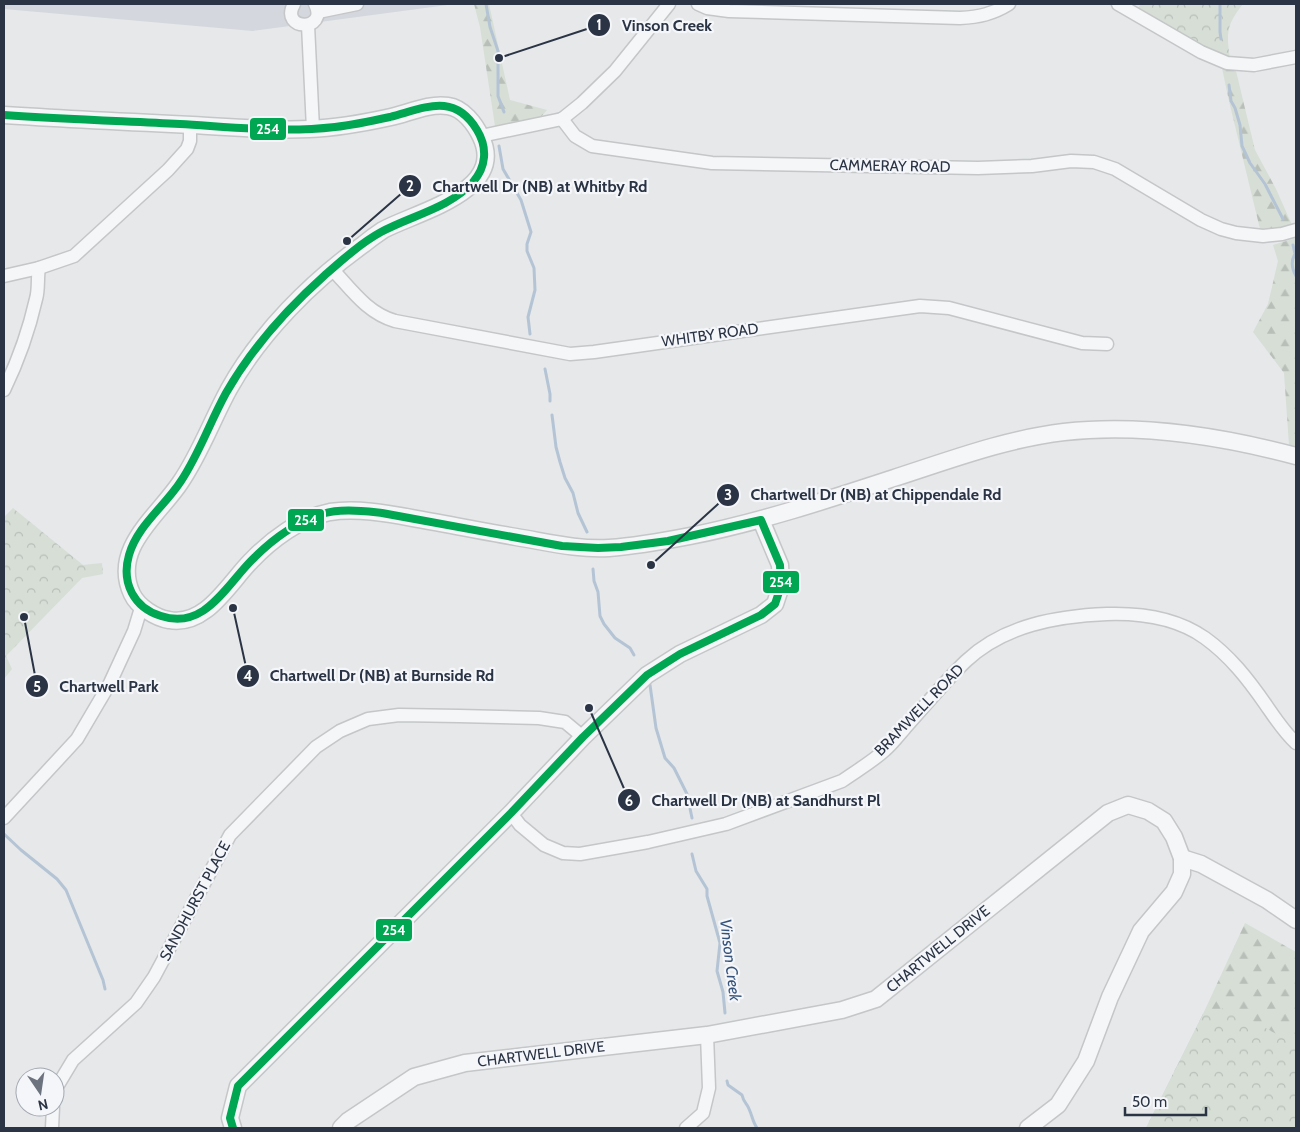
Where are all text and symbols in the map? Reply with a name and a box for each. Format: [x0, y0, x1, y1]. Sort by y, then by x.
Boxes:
callout: Vinson Creek [587, 9, 722, 40]
text: 1 [596, 16, 602, 34]
text: Vinson Creek [622, 16, 712, 35]
line badge: 254 [249, 117, 287, 141]
text: 254 [256, 120, 280, 138]
street label: CAMMERAY ROAD [829, 156, 951, 176]
callout: Chartwell Dr (NB) at Whitby Rd [398, 171, 658, 202]
text: 2 [406, 177, 414, 195]
text: Chartwell Dr (NB) at Whitby Rd [433, 177, 647, 196]
street label: WHITBY ROAD [660, 319, 760, 351]
callout: Chartwell Dr (NB) at Chippendale Rd [716, 479, 1012, 510]
text: Chartwell Dr (NB) at Chippendale Rd [751, 485, 1001, 504]
text: 3 [724, 486, 732, 504]
line badge: 254 [287, 508, 325, 532]
text: 254 [294, 511, 318, 529]
line badge: 254 [762, 570, 800, 594]
text: 254 [769, 573, 793, 591]
callout: Chartwell Dr (NB) at Burnside Rd [235, 660, 505, 691]
street label: BRAMWELL ROAD [871, 660, 967, 760]
text: Chartwell Dr (NB) at Burnside Rd [270, 666, 494, 685]
text: 4 [243, 667, 253, 685]
callout: Chartwell Park [25, 671, 169, 702]
text: Chartwell Park [59, 677, 159, 696]
text: 5 [33, 678, 41, 696]
callout: Chartwell Dr (NB) at Sandhurst Pl [617, 785, 891, 816]
text: Chartwell Dr (NB) at Sandhurst Pl [652, 791, 880, 810]
text: 6 [625, 792, 633, 810]
street label: SANDHURST PLACE [156, 838, 234, 964]
street label: CHARTWELL DRIVE [883, 902, 993, 996]
line badge: 254 [375, 918, 413, 942]
water label: Vinson Creek [716, 918, 745, 1003]
text: 254 [382, 921, 406, 939]
street label: CHARTWELL DRIVE [476, 1037, 606, 1071]
north arrow [15, 1067, 65, 1117]
scale bar [1125, 1084, 1206, 1116]
text: 50 m [1132, 1093, 1167, 1111]
text: N [36, 1095, 50, 1115]

